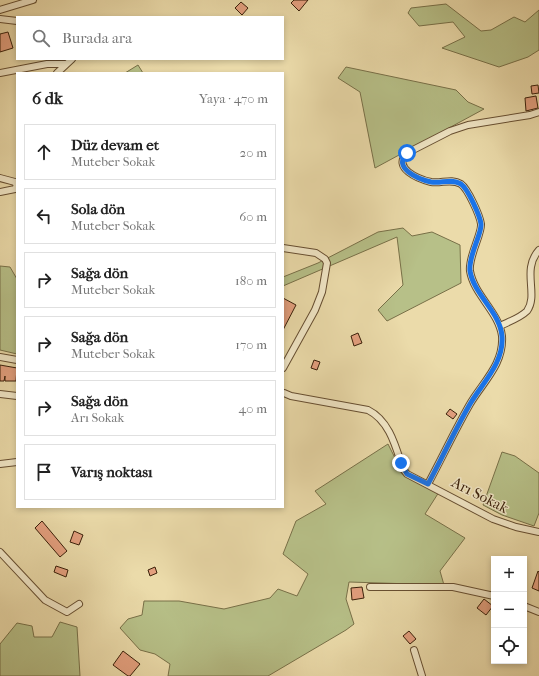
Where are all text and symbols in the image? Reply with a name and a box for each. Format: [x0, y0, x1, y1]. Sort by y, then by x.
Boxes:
search box [16, 16, 284, 60]
icon: search [30, 27, 52, 49]
text: Burada ara [62, 29, 132, 47]
text: 6 dk [32, 88, 63, 108]
text: Yaya · 470 m [199, 91, 268, 106]
text: Düz devam et [71, 136, 159, 154]
icon: ahead [33, 141, 55, 163]
route start [398, 144, 416, 162]
text: 20 m [240, 145, 267, 160]
text: Muteber Sokak [71, 154, 155, 169]
text: Sola dön [71, 200, 125, 218]
icon: left [33, 205, 55, 227]
text: 60 m [239, 209, 267, 224]
text: Muteber Sokak [71, 218, 155, 233]
text: Sağa dön [71, 264, 128, 282]
icon: right [33, 269, 55, 291]
text: 180 m [235, 273, 267, 288]
text: Muteber Sokak [71, 282, 155, 297]
text: Sağa dön [71, 328, 128, 346]
icon: right [33, 333, 55, 355]
text: 170 m [235, 337, 267, 352]
text: Muteber Sokak [71, 346, 155, 361]
text: Sağa dön [71, 392, 128, 410]
icon: right [33, 397, 55, 419]
text: 40 m [239, 401, 267, 416]
text: Arı Sokak [71, 410, 124, 425]
route end [392, 454, 410, 472]
icon: arrive [33, 461, 55, 483]
text: Varış noktası [71, 463, 152, 481]
street label: Arı Sokak [448, 473, 512, 517]
map controls [491, 556, 527, 664]
button: + [491, 556, 527, 592]
button: − [491, 592, 527, 628]
button: locate [491, 628, 527, 664]

